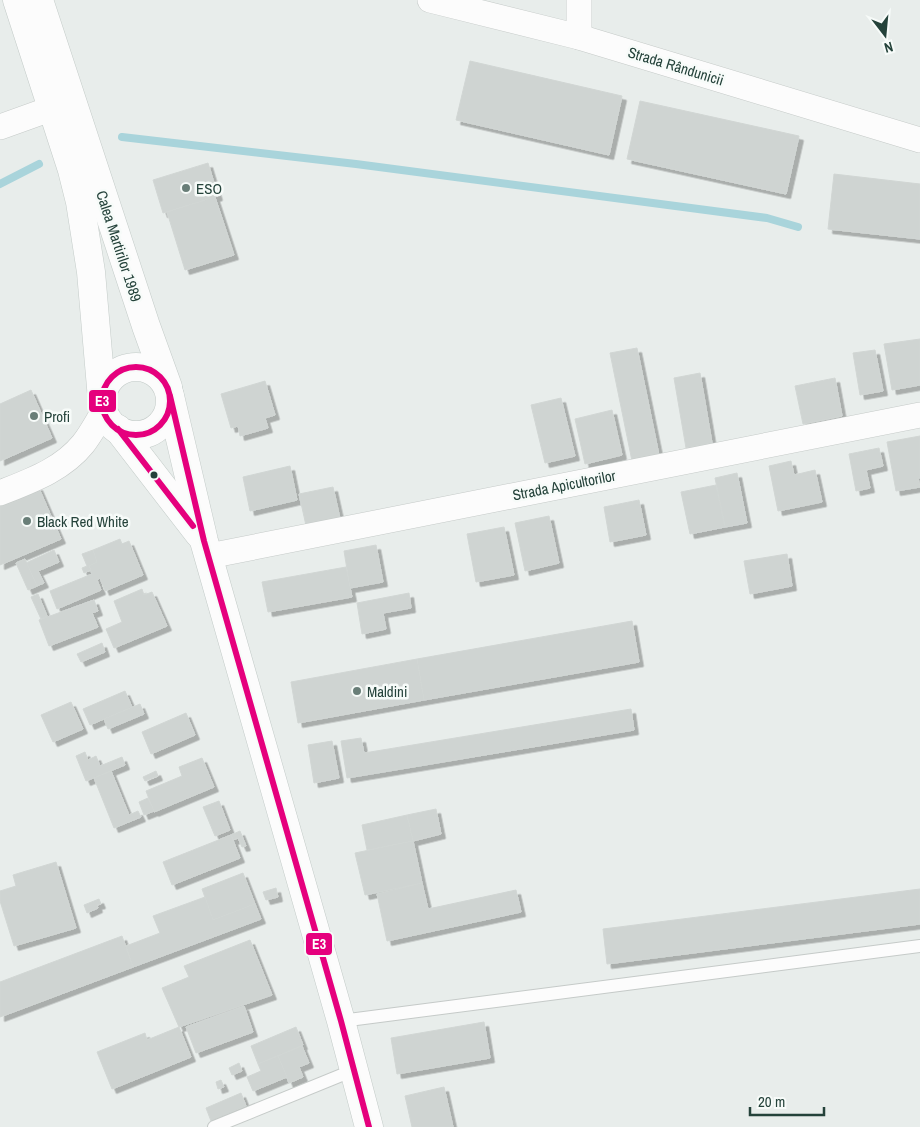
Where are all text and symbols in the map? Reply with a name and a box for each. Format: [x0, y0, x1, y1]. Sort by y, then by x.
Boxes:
north arrow [860, 10, 910, 60]
text: N [882, 38, 895, 57]
street label: Strada Rândunicii [626, 41, 726, 91]
place label: ESO [196, 178, 222, 199]
marker: ESO [180, 182, 192, 194]
street label: Calea Martirilor 1989 [91, 188, 147, 304]
line badge: E3 [88, 389, 117, 413]
text: E3 [95, 392, 109, 410]
place label: Profi [44, 406, 70, 427]
marker: Profi [28, 410, 40, 422]
street label: Strada Apicultorilor [511, 465, 617, 505]
unlabelled marker [149, 470, 159, 480]
place label: Black Red White [37, 511, 129, 532]
marker: Black Red White [21, 515, 33, 527]
place label: Maldini [367, 681, 407, 702]
marker: Maldini [351, 685, 363, 697]
line badge: E3 [305, 932, 333, 956]
text: E3 [312, 935, 326, 953]
scale bar [750, 1084, 824, 1116]
text: 20 m [758, 1091, 785, 1112]

